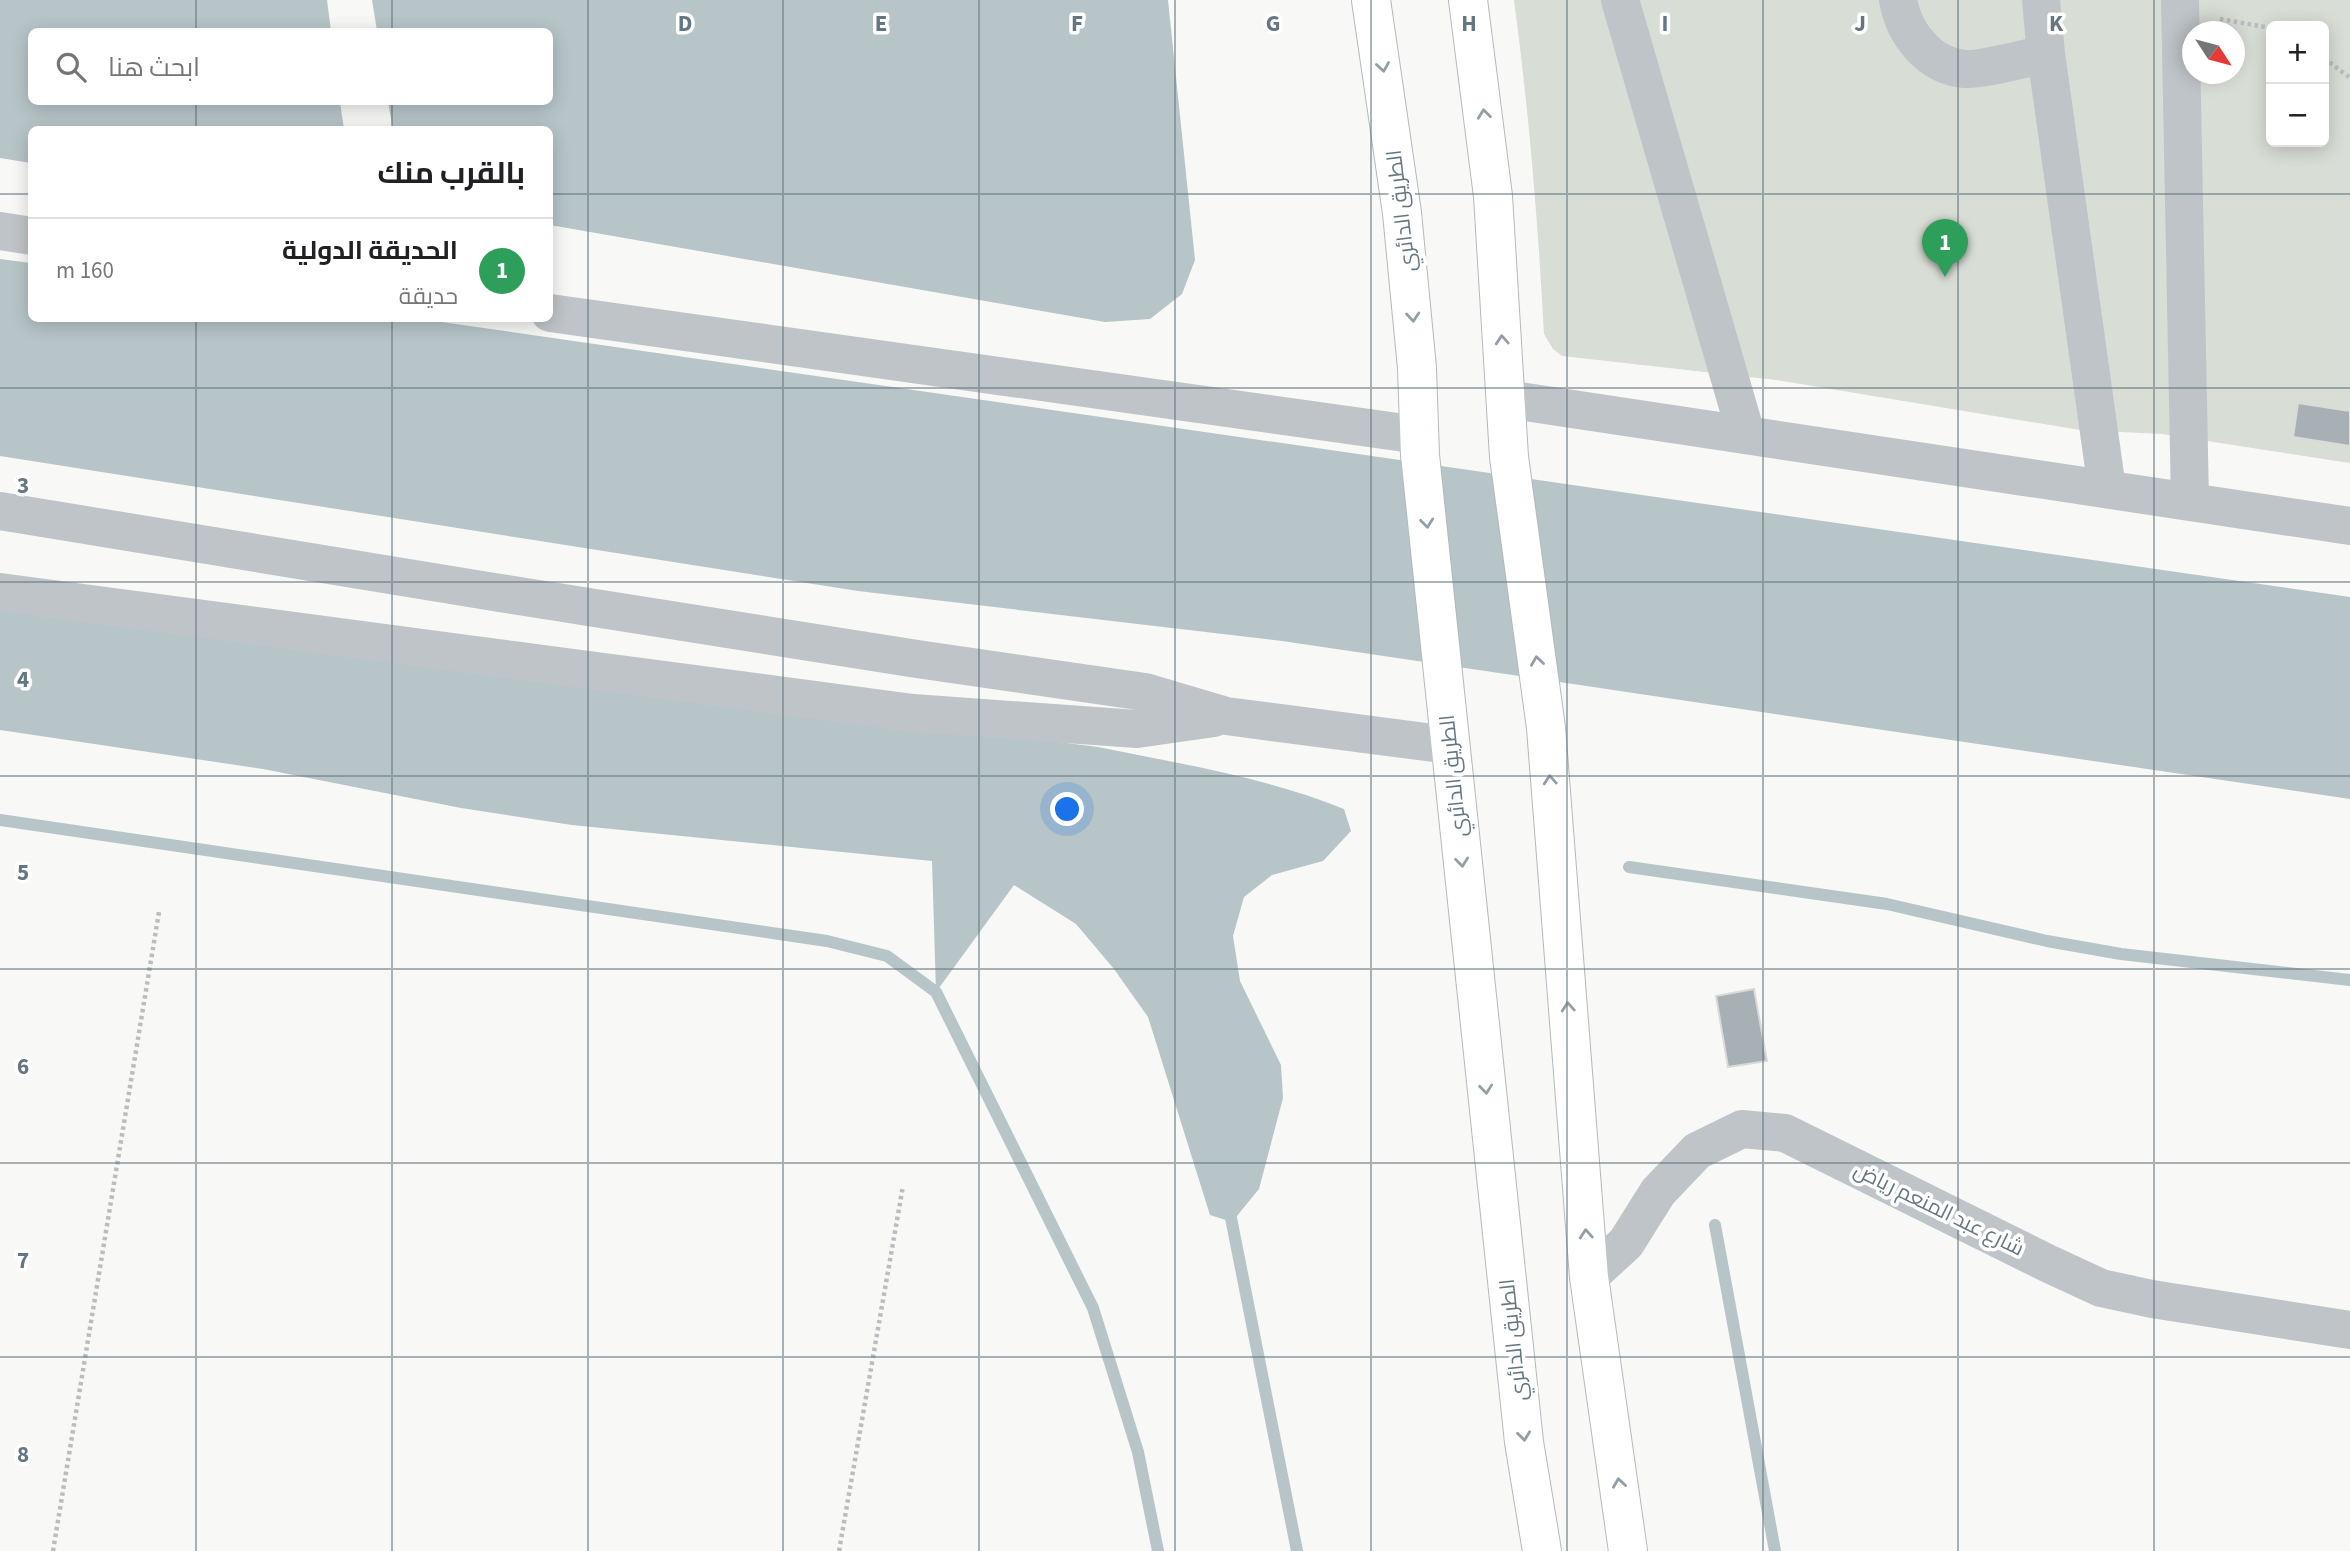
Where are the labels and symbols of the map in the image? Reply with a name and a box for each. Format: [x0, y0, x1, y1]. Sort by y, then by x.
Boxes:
text: D [678, 7, 692, 40]
text: E [875, 7, 887, 40]
text: F [1071, 7, 1083, 40]
text: G [1266, 7, 1280, 40]
text: H [1461, 7, 1477, 40]
text: I [1662, 7, 1668, 40]
text: J [1854, 7, 1866, 40]
text: K [2049, 7, 2064, 40]
north arrow [2182, 21, 2245, 84]
one-way arrow [1375, 61, 1390, 73]
one-way arrow [1476, 108, 1491, 119]
street label: الطريق الدائري [1379, 148, 1424, 274]
pin: 1 [1922, 219, 1968, 277]
one-way arrow [1405, 312, 1420, 323]
one-way arrow [1495, 335, 1510, 346]
text: 3 [17, 469, 29, 502]
one-way arrow [1419, 518, 1434, 529]
one-way arrow [1529, 655, 1544, 667]
text: 4 [17, 663, 29, 696]
street label: الطريق الدائري [1432, 713, 1475, 839]
one-way arrow [1543, 774, 1558, 785]
your location [1050, 792, 1084, 826]
text: 5 [17, 856, 29, 889]
one-way arrow [1454, 857, 1469, 868]
one-way arrow [1561, 1001, 1576, 1012]
text: 6 [17, 1050, 29, 1083]
one-way arrow [1479, 1083, 1494, 1094]
street label: شارع عبد المنعم رياض [1849, 1155, 2029, 1263]
one-way arrow [1578, 1228, 1593, 1239]
text: 7 [17, 1244, 29, 1277]
street label: الطريق الدائري [1492, 1277, 1535, 1403]
one-way arrow [1517, 1431, 1532, 1442]
text: 8 [17, 1438, 29, 1471]
one-way arrow [1611, 1478, 1626, 1489]

